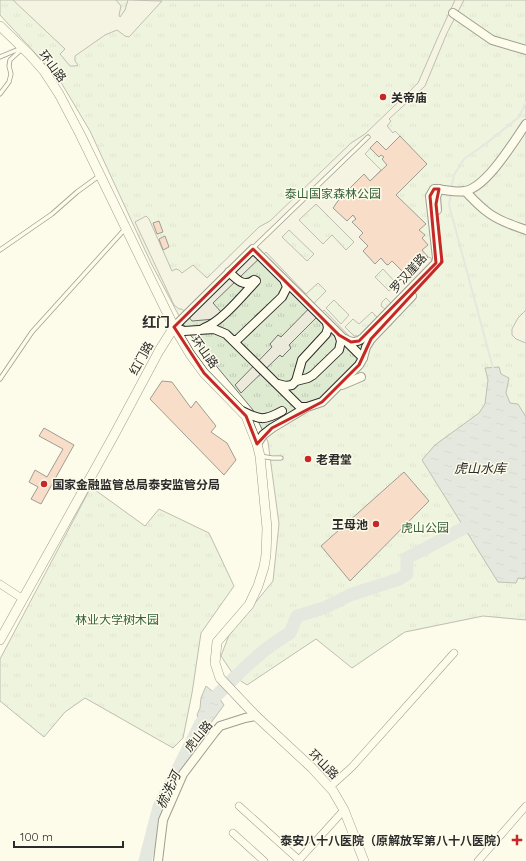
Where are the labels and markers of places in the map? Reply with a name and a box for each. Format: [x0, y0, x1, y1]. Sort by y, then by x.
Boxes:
place label: 关帝庙 [391, 90, 427, 105]
marker: 关帝庙 [378, 92, 388, 102]
place label: 老君堂 [316, 452, 352, 467]
marker: 老君堂 [303, 454, 313, 464]
place label: 国家金融监管总局泰安监管分局 [52, 477, 220, 492]
marker: 国家金融监管总局泰安监管分局 [39, 479, 49, 489]
place label: 王母池 [332, 517, 368, 532]
marker: 王母池 [371, 519, 381, 529]
place label: 泰安八十八医院（原解放军第八十八医院） [280, 833, 508, 848]
marker: 泰安八十八医院（原解放军第八十八医院） [511, 834, 523, 846]

